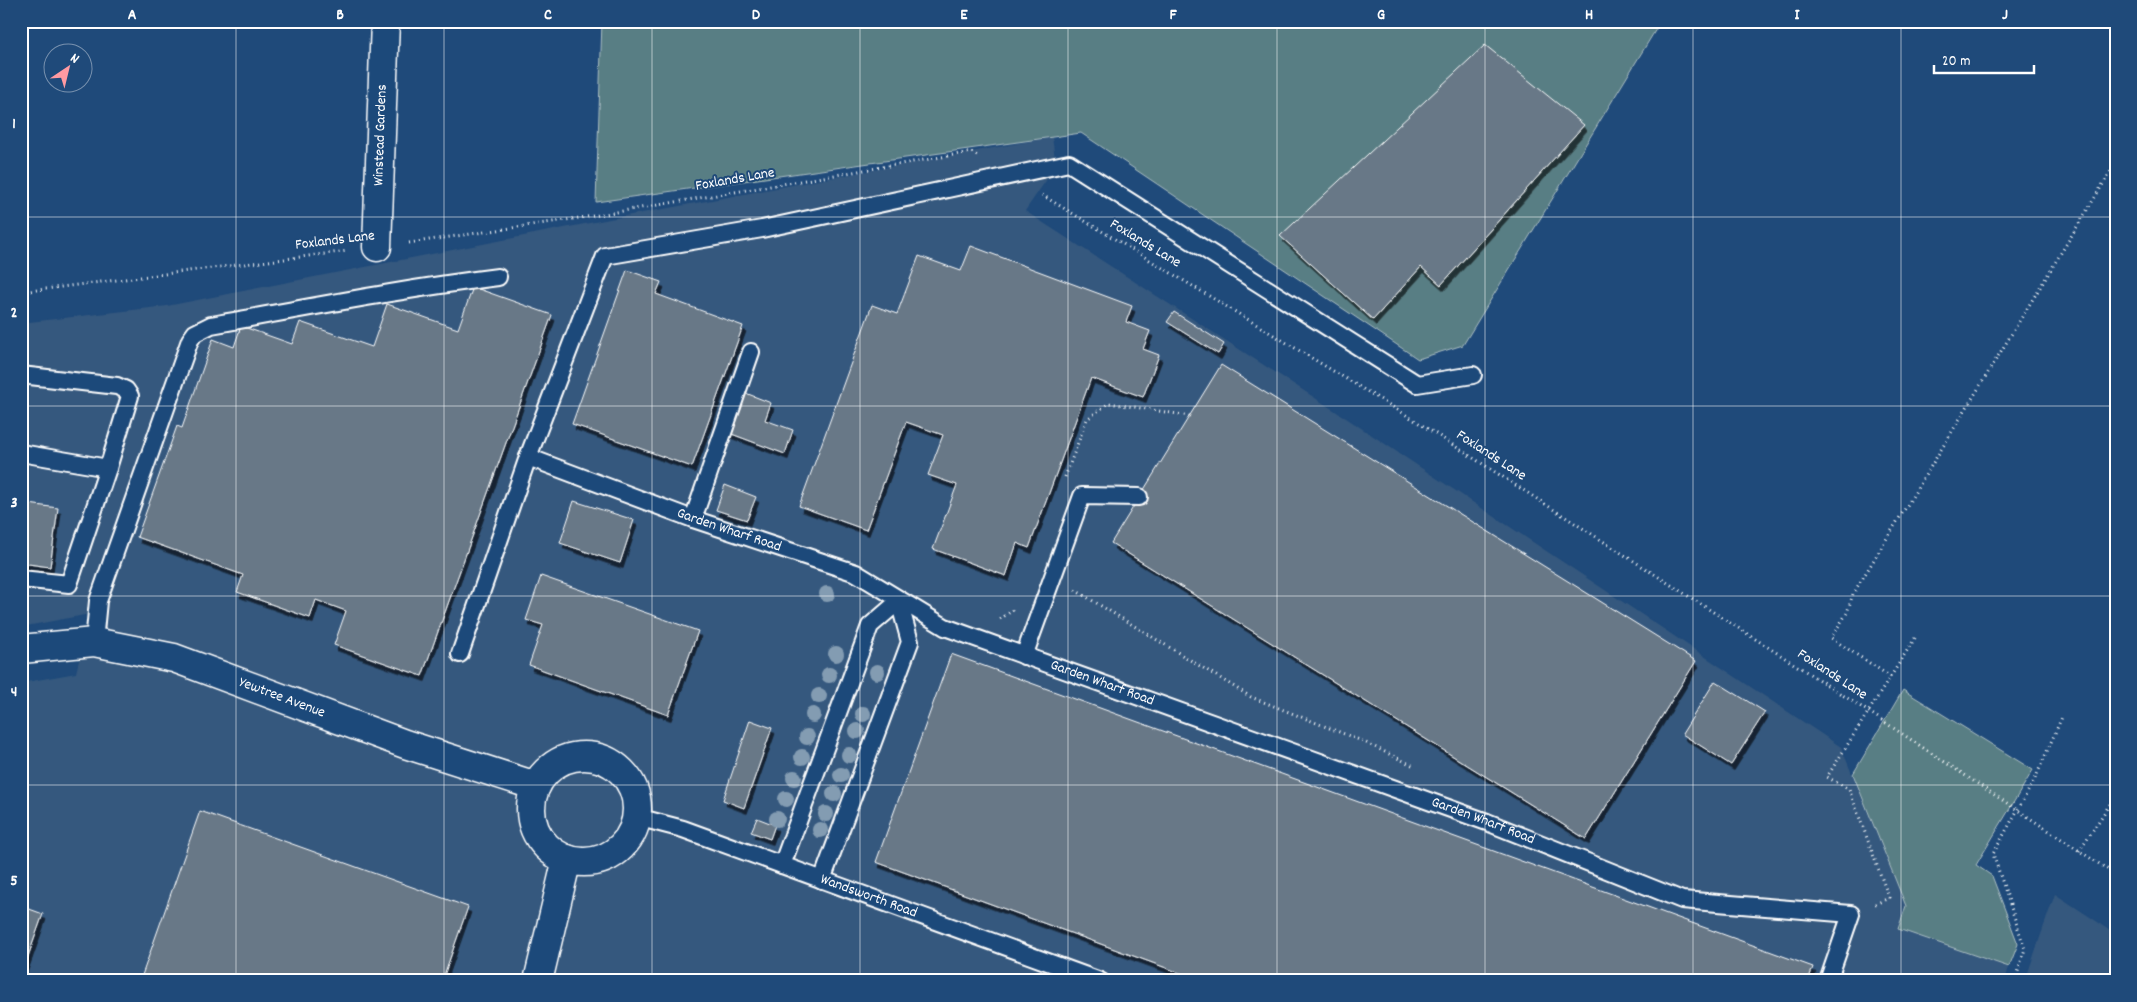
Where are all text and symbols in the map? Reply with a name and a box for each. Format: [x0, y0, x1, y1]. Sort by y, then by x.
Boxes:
text: A [128, 4, 137, 27]
text: B [336, 4, 344, 27]
text: C [544, 4, 552, 27]
text: D [752, 4, 761, 27]
text: E [960, 4, 968, 27]
text: F [1169, 4, 1177, 27]
text: G [1377, 4, 1385, 27]
text: H [1585, 4, 1593, 27]
text: I [1795, 4, 1801, 27]
text: J [2002, 4, 2008, 27]
north arrow [42, 42, 92, 92]
scale bar [1934, 42, 2034, 74]
text: N [66, 49, 83, 69]
text: 20 m [1942, 51, 1970, 73]
street label: Winstead Gardens [368, 84, 394, 186]
text: 1 [12, 113, 16, 136]
street label: Foxlands Lane [694, 162, 777, 198]
street label: Foxlands Lane [1105, 214, 1185, 274]
street label: Foxlands Lane [294, 225, 376, 257]
text: 2 [11, 302, 18, 325]
street label: Foxlands Lane [1451, 425, 1531, 487]
text: 3 [10, 492, 18, 515]
street label: Garden Wharf Road [673, 503, 784, 558]
street label: Foxlands Lane [1792, 644, 1872, 706]
street label: Garden Wharf Road [1047, 655, 1157, 712]
street label: Yewtree Avenue [236, 672, 329, 724]
text: 4 [11, 681, 17, 704]
street label: Garden Wharf Road [1428, 792, 1538, 851]
street label: Wandsworth Road [817, 869, 920, 924]
text: 5 [10, 870, 18, 893]

